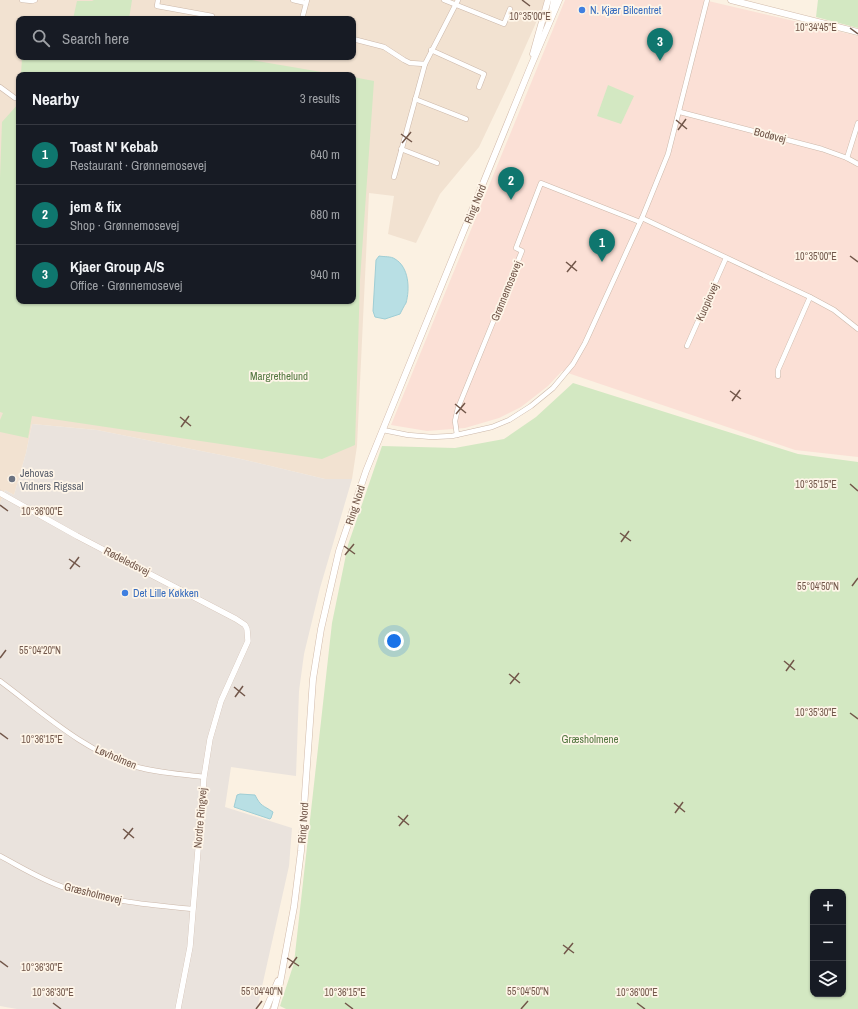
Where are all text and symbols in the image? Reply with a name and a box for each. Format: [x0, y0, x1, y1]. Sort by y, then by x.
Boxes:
place label: N. Kjær Bilcentret [590, 3, 662, 17]
marker: N. Kjær Bilcentret [577, 5, 587, 15]
text: 10°35'00"E [509, 10, 551, 23]
search box [16, 16, 356, 60]
text: 10°34'45"E [795, 21, 837, 34]
icon: search [30, 27, 52, 49]
text: Search here [62, 28, 129, 49]
pin: 3 [647, 28, 673, 61]
text: Nearby [32, 87, 79, 110]
text: 3 results [300, 90, 340, 107]
street label: Bodøvej [752, 124, 788, 146]
text: Toast N' Kebab [70, 136, 158, 157]
text: 1 [42, 146, 48, 163]
text: 640 m [310, 146, 340, 163]
text: Restaurant · Grønnemosevej [70, 157, 206, 174]
pin: 2 [498, 167, 524, 200]
street label: Ring Nord [461, 182, 489, 226]
text: jem & fix [70, 196, 121, 217]
text: 2 [42, 206, 48, 223]
text: 680 m [310, 206, 340, 223]
text: Shop · Grønnemosevej [70, 217, 179, 234]
pin: 1 [589, 229, 615, 262]
text: 10°35'00"E [795, 250, 837, 263]
text: Kjaer Group A/S [70, 256, 165, 277]
street label: Grønnemosevej [488, 259, 524, 323]
text: 3 [42, 266, 48, 283]
text: 940 m [310, 266, 340, 283]
text: Office · Grønnemosevej [70, 277, 182, 294]
street label: Kuopiovej [692, 281, 722, 323]
park label: Margrethelund [250, 369, 308, 383]
place label: Jehovas Vidners Rigssal [20, 466, 84, 493]
marker: Jehovas Vidners Rigssal [7, 474, 17, 484]
text: 10°35'15"E [795, 478, 837, 491]
street label: Ring Nord [342, 483, 368, 527]
text: 10°36'00"E [21, 505, 63, 518]
street label: Rødeledsvej [102, 543, 152, 579]
text: 55°04'50"N [797, 580, 839, 593]
place label: Det Lille Køkken [133, 586, 199, 600]
marker: Det Lille Køkken [120, 588, 130, 598]
your location [384, 631, 404, 651]
text: 55°04'20"N [19, 644, 61, 657]
text: 10°35'30"E [795, 706, 837, 719]
park label: Græsholmene [561, 732, 619, 746]
text: 10°36'15"E [21, 733, 63, 746]
street label: Løvholmen [93, 742, 139, 772]
street label: Nordre Ringvej [190, 787, 210, 849]
street label: Ring Nord [295, 802, 311, 844]
street label: Græsholmevej [63, 879, 123, 907]
map controls [810, 889, 846, 997]
button: + [810, 889, 846, 925]
button: − [810, 925, 846, 961]
text: 10°36'30"E [21, 961, 63, 974]
button: layers [810, 961, 846, 997]
text: 55°04'40"N [241, 985, 283, 998]
text: 55°04'50"N [507, 985, 549, 998]
text: 10°36'30"E [32, 986, 74, 999]
text: 10°36'15"E [324, 986, 366, 999]
text: 10°36'00"E [616, 986, 658, 999]

